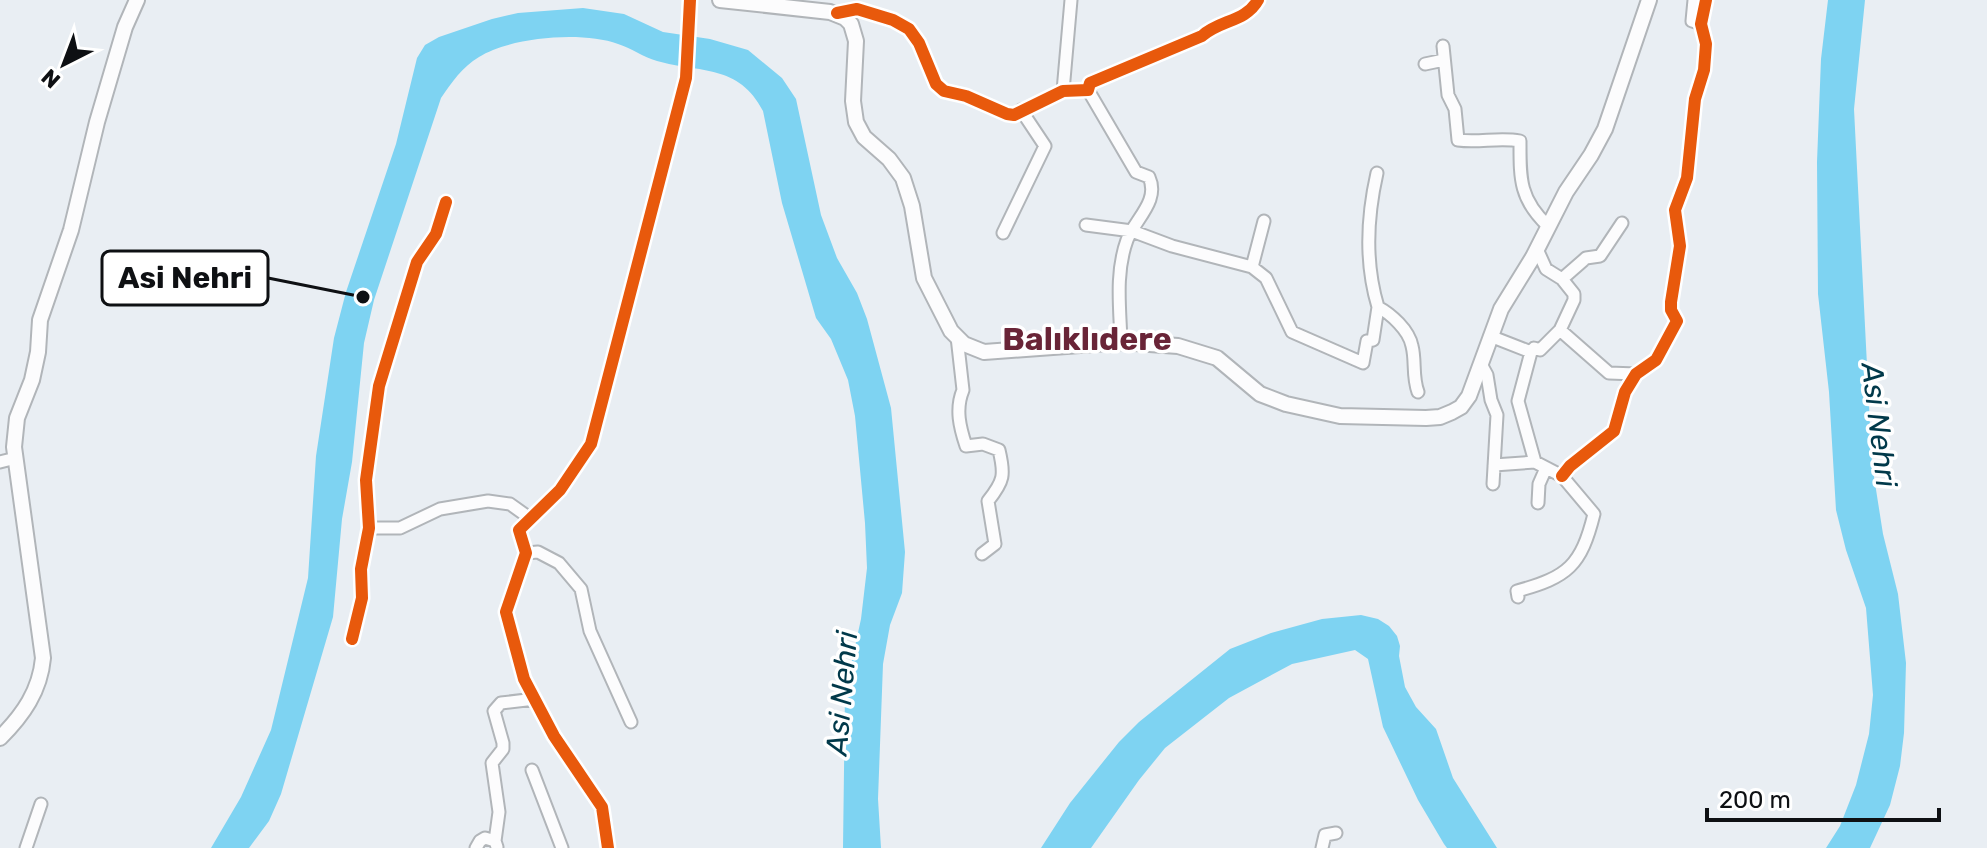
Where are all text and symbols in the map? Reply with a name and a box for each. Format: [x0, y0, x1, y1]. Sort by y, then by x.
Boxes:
north arrow [24, 24, 104, 104]
text: N [36, 63, 66, 94]
callout: Asi Nehri [102, 251, 268, 305]
text: Asi Nehri [118, 260, 252, 296]
district label: Balıklıdere [1002, 320, 1172, 358]
water label: Asi Nehri [1853, 359, 1905, 490]
water label: Asi Nehri [818, 629, 865, 759]
scale bar [1707, 772, 1939, 822]
text: 200 m [1719, 786, 1791, 814]

